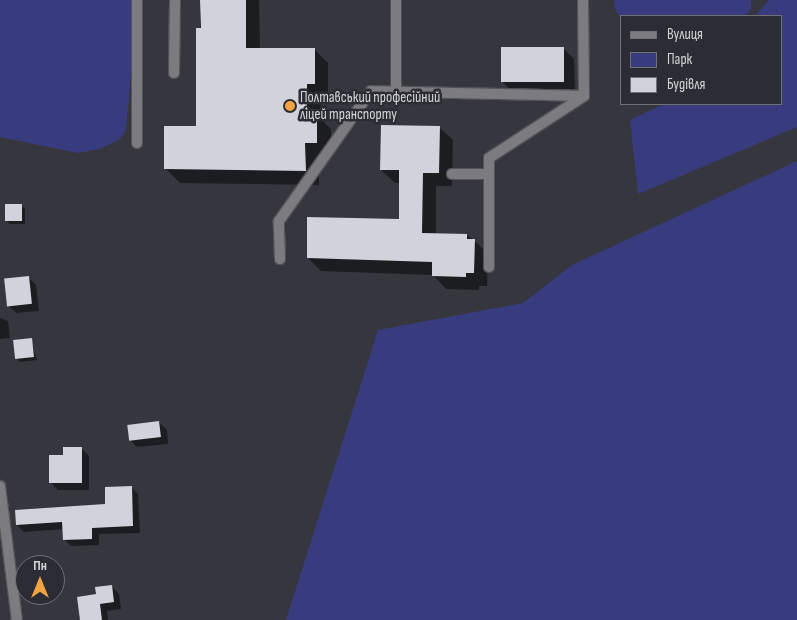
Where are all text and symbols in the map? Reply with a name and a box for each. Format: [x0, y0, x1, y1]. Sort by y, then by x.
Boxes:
legend [620, 15, 782, 105]
text: Вулиця [667, 25, 703, 44]
text: Парк [667, 50, 692, 69]
text: Будівля [667, 75, 705, 94]
place label: Полтавський професійний ліцей транспорту [300, 88, 440, 123]
marker: Полтавський професійний ліцей транспорту [284, 100, 296, 112]
north arrow [15, 555, 65, 605]
text: Пн [33, 557, 47, 574]

